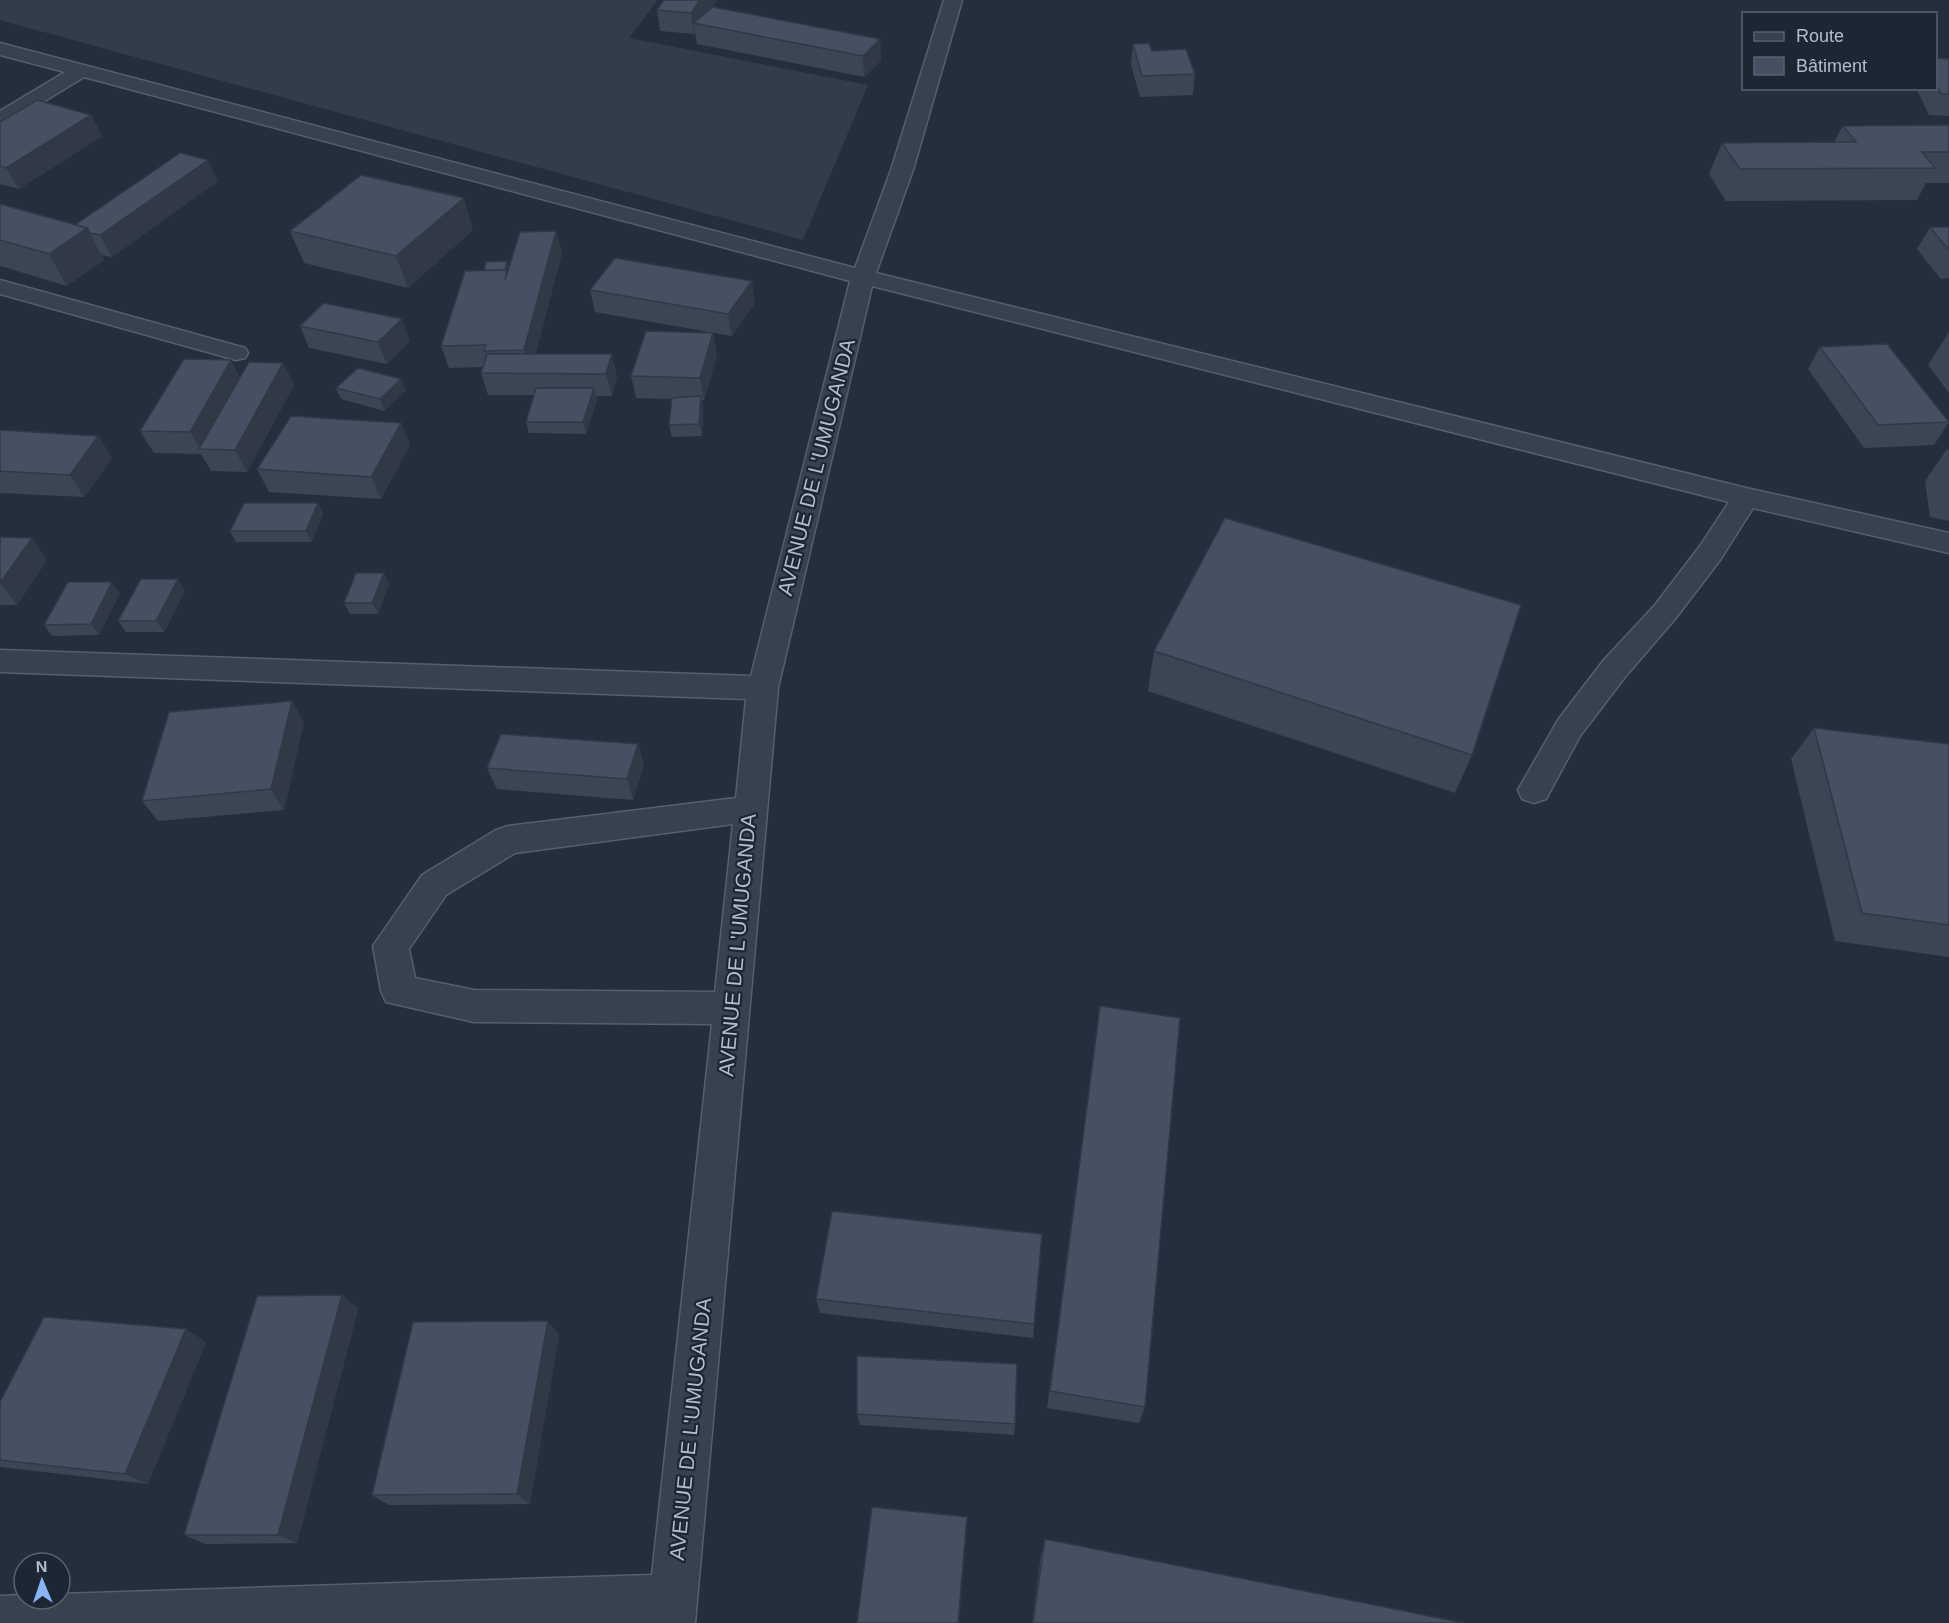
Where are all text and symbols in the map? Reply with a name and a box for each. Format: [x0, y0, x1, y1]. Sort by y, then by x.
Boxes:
legend [1742, 12, 1937, 90]
text: Route [1796, 26, 1844, 46]
text: Bâtiment [1796, 56, 1867, 76]
street label: AVENUE DE L'UMUGANDA [773, 336, 859, 598]
street label: AVENUE DE L'UMUGANDA [714, 813, 760, 1077]
street label: AVENUE DE L'UMUGANDA [665, 1297, 715, 1561]
north arrow [12, 1551, 72, 1611]
text: N [35, 1558, 48, 1575]

